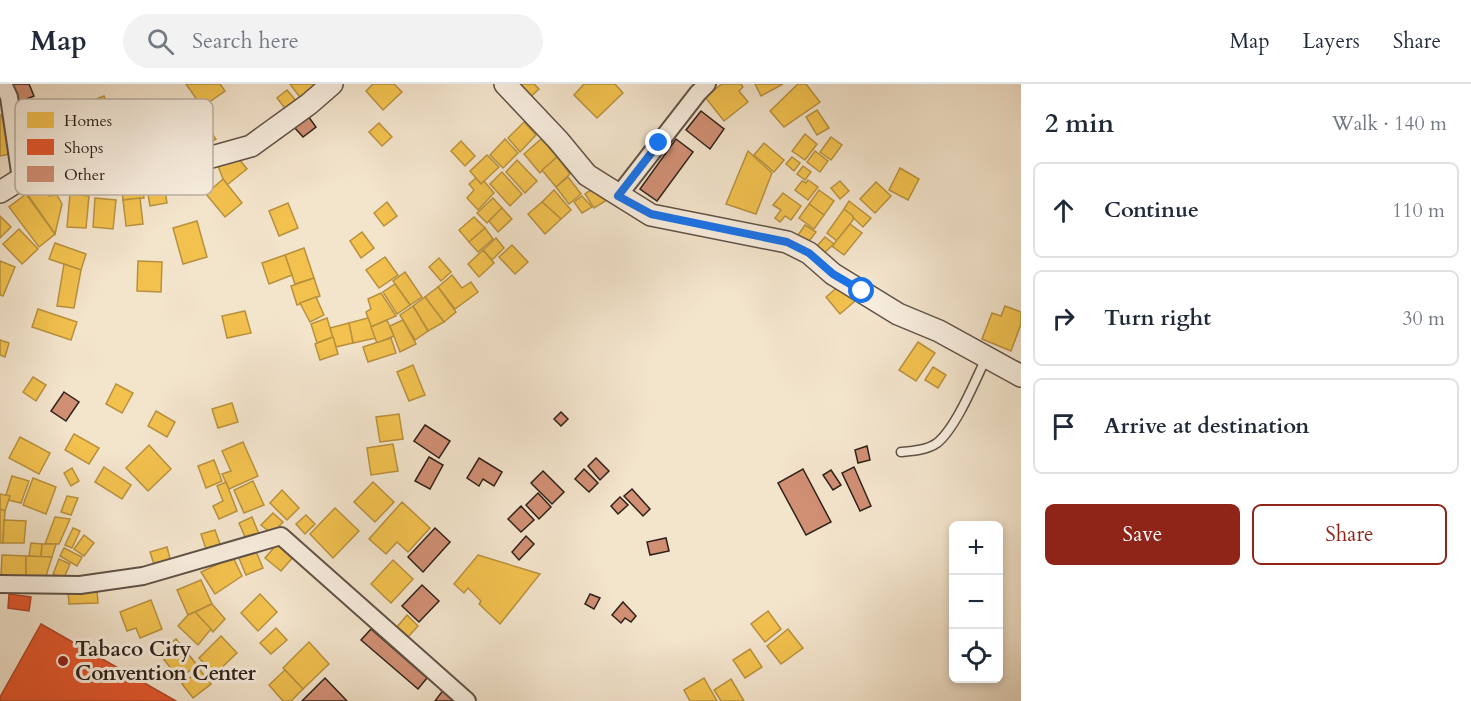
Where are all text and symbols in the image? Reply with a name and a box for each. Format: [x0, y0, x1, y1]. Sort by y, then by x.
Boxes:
search box [123, 14, 543, 68]
text: Map [30, 22, 87, 60]
icon: search [144, 25, 177, 58]
text: Search here [192, 26, 299, 56]
text: Map [1230, 27, 1270, 56]
text: Layers [1303, 27, 1360, 56]
text: Share [1393, 27, 1441, 56]
legend [15, 99, 213, 195]
text: 2 min [1045, 106, 1114, 141]
text: Homes [64, 110, 112, 132]
text: Walk · 140 m [1332, 110, 1447, 137]
route end [645, 129, 671, 155]
text: Shops [64, 137, 103, 159]
text: Other [64, 164, 105, 186]
icon: ahead [1047, 194, 1080, 227]
text: Continue [1104, 195, 1199, 225]
text: 110 m [1392, 197, 1445, 224]
route start [848, 277, 874, 303]
icon: right [1047, 302, 1080, 335]
text: Turn right [1104, 303, 1211, 333]
text: 30 m [1402, 305, 1445, 332]
icon: arrive [1047, 410, 1080, 443]
text: Arrive at destination [1104, 411, 1309, 441]
button: Save [1045, 504, 1240, 565]
button: Share [1252, 504, 1447, 565]
map controls [949, 521, 1003, 683]
button: + [949, 521, 1003, 575]
button: − [949, 575, 1003, 629]
button: locate [949, 629, 1003, 683]
place label: Tabaco City Convention Center [75, 635, 257, 688]
marker: Tabaco City Convention Center [56, 654, 70, 668]

